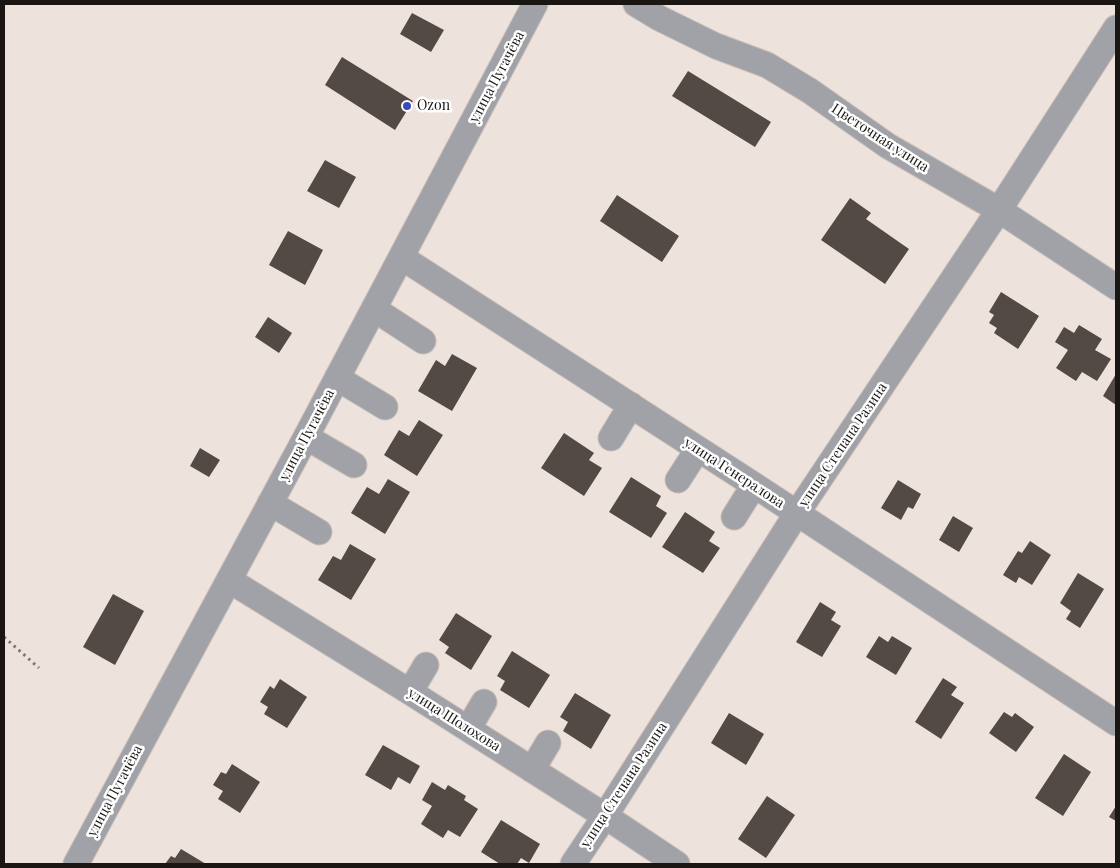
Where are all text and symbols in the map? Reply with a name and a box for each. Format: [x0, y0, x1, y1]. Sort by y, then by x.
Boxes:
street label: улица Пугачёва [466, 28, 528, 126]
place label: Ozon [417, 98, 450, 114]
marker: Ozon [401, 100, 413, 112]
street label: Цветочная улица [828, 100, 932, 176]
street label: улица Степана Разина [795, 380, 891, 510]
street label: улица Пугачёва [276, 386, 338, 484]
street label: улица Генералова [681, 434, 787, 512]
street label: улица Шолохова [405, 685, 503, 755]
street label: улица Степана Разина [577, 719, 671, 851]
street label: улица Пугачёва [84, 742, 146, 840]

